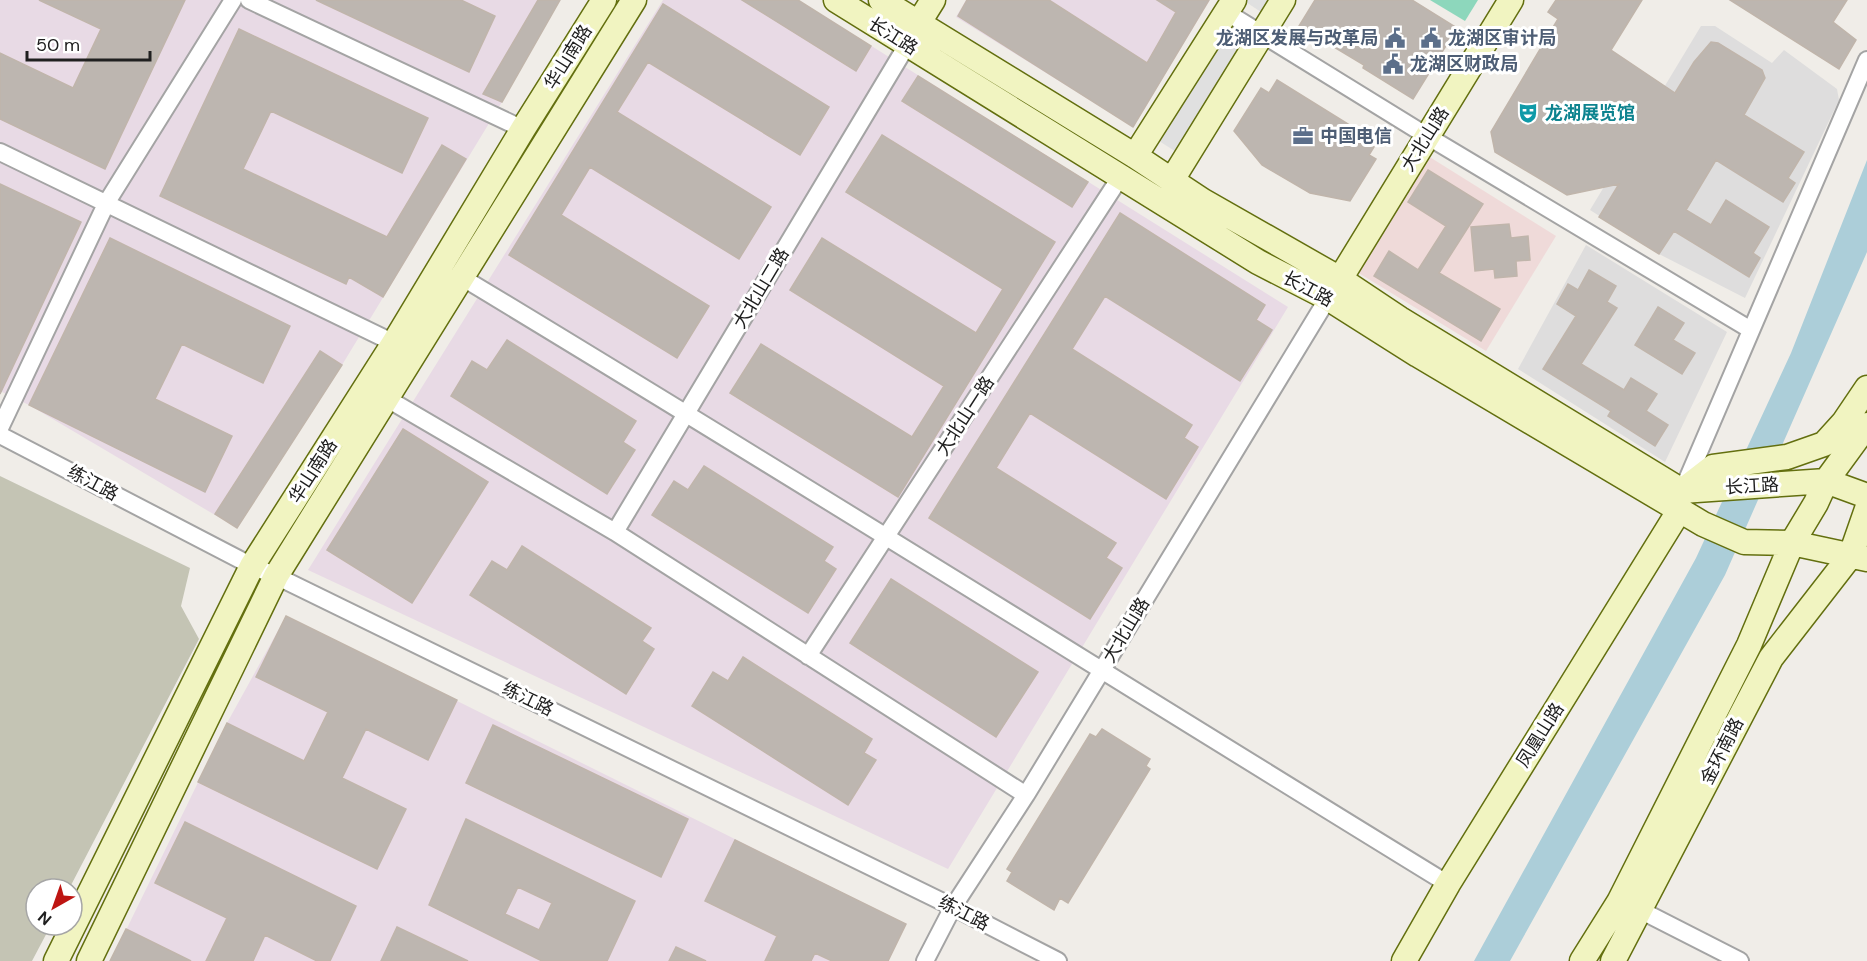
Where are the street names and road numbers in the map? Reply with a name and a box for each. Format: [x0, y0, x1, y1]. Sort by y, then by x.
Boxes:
street label: 长江路 [864, 12, 922, 60]
street label: 华山南路 [539, 20, 597, 94]
street label: 大北山路 [1396, 102, 1454, 176]
street label: 大北山二路 [728, 243, 794, 333]
street label: 长江路 [1279, 266, 1337, 312]
street label: 大北山一路 [930, 372, 1000, 460]
street label: 华山南路 [283, 434, 343, 508]
street label: 练江路 [64, 460, 122, 506]
street label: 长江路 [1724, 473, 1780, 499]
street label: 大北山路 [1097, 593, 1155, 667]
street label: 练江路 [498, 676, 558, 722]
street label: 凤凰山路 [1511, 698, 1569, 772]
street label: 金环南路 [1695, 713, 1749, 789]
street label: 练江路 [934, 890, 994, 936]

